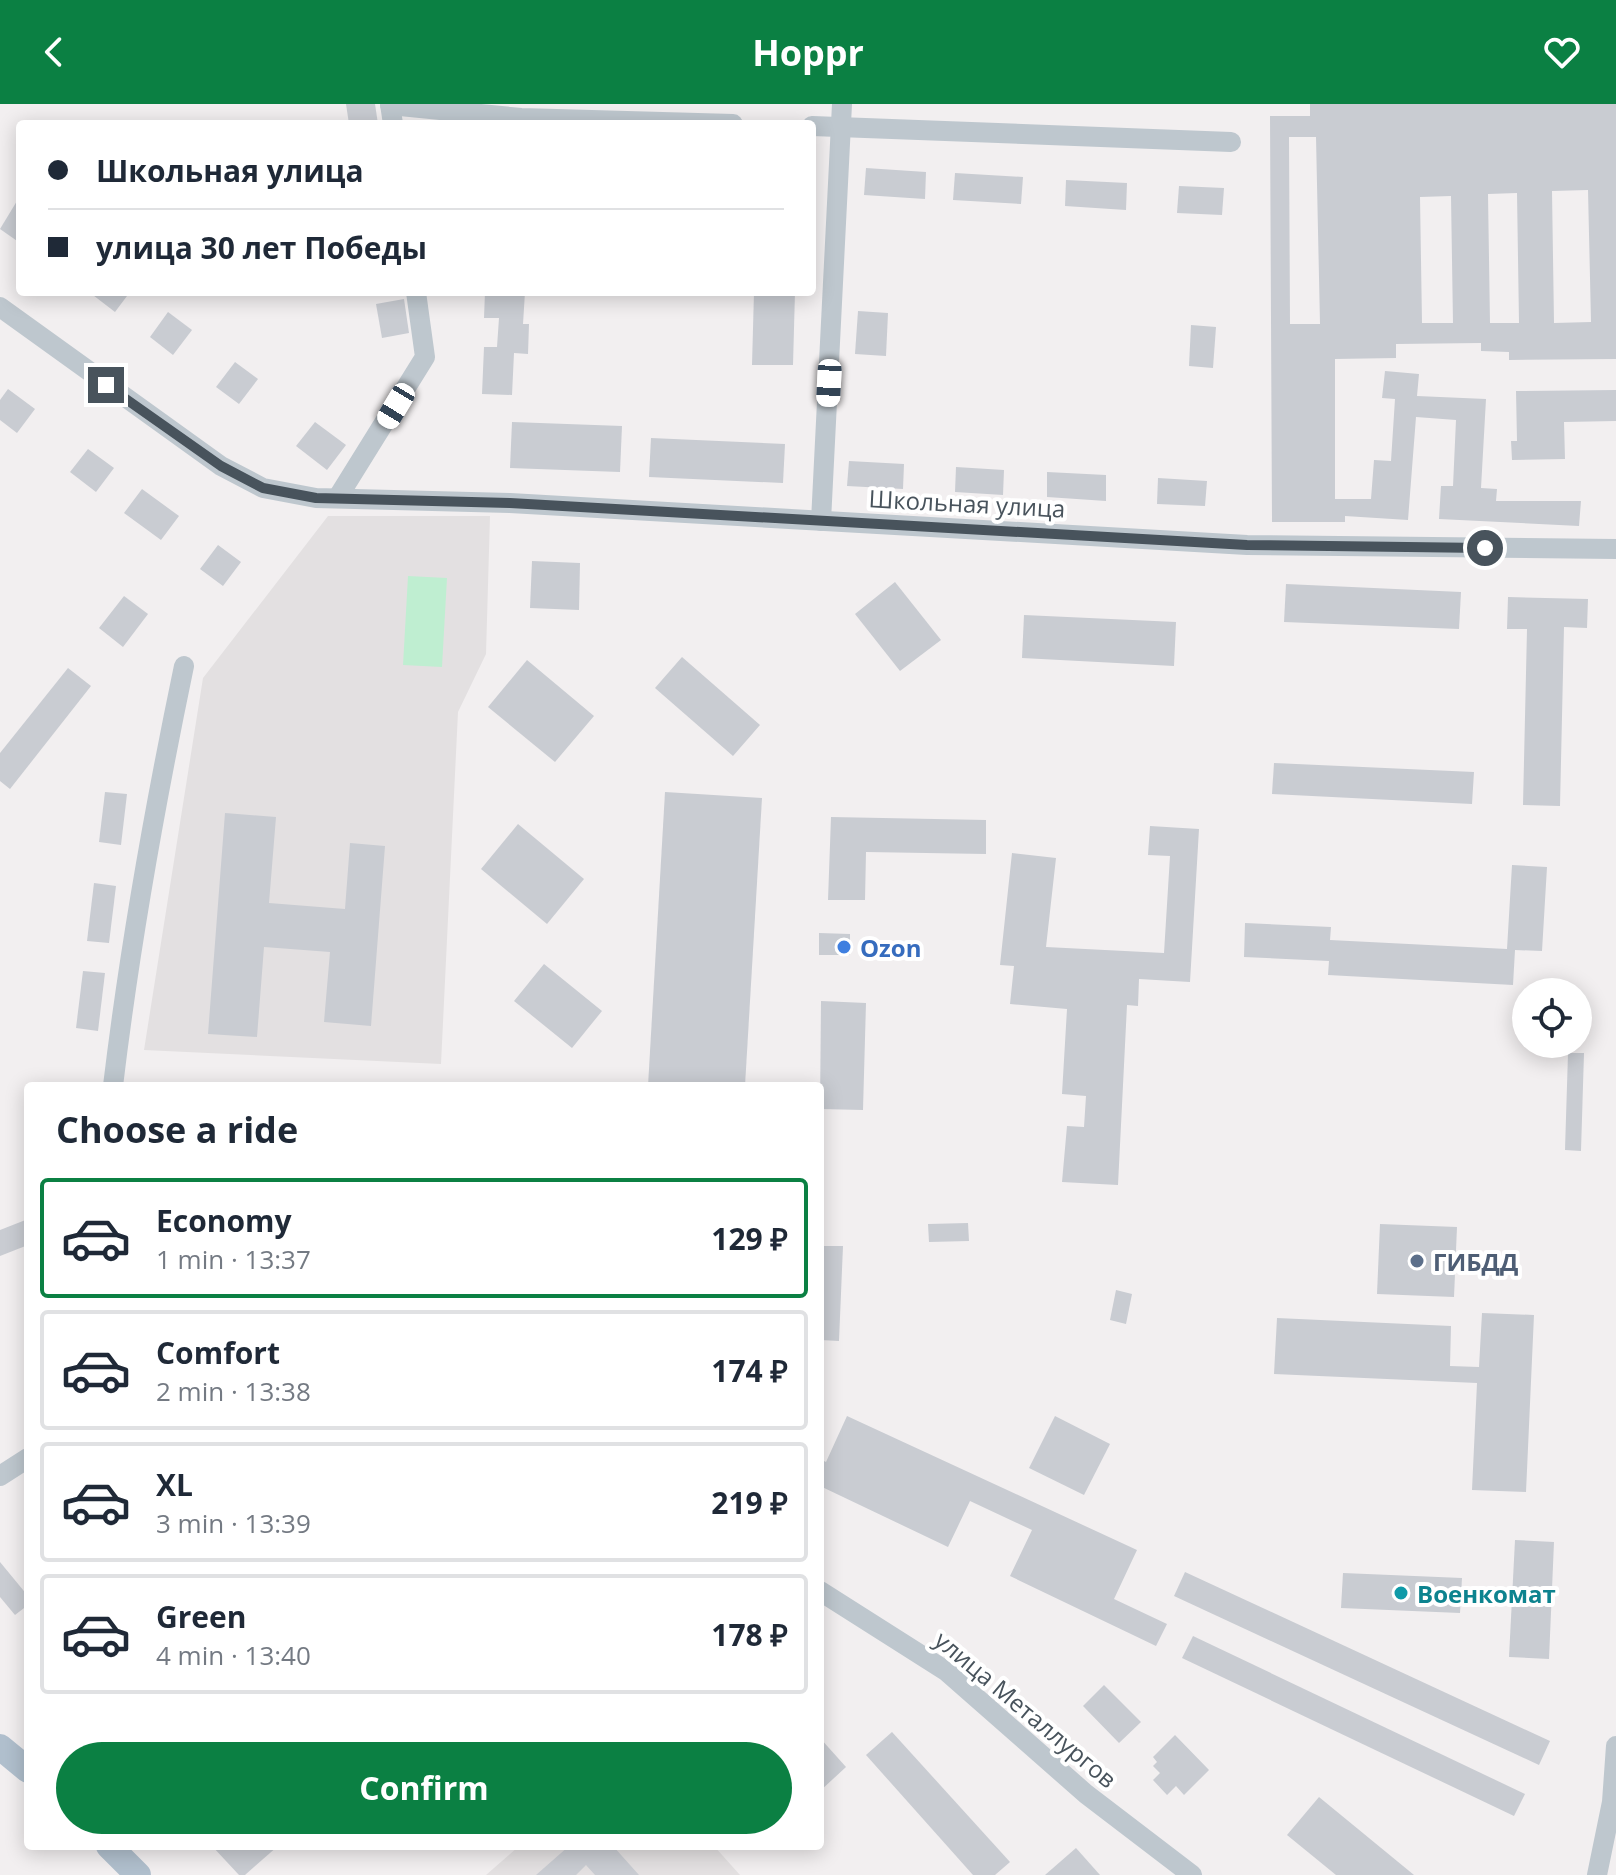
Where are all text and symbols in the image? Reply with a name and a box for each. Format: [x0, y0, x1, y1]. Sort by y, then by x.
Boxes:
text: Hoppr [752, 28, 864, 77]
icon: back [32, 30, 76, 74]
icon: heart [1540, 30, 1584, 74]
text: Школьная улица [96, 150, 364, 191]
text: улица 30 лет Победы [96, 227, 427, 268]
car [816, 358, 842, 408]
route end [88, 367, 124, 403]
car [373, 379, 419, 433]
street label: Школьная улица [868, 481, 1066, 525]
route start [1467, 530, 1503, 566]
place label: Ozon [860, 931, 921, 964]
marker: Ozon [835, 938, 853, 956]
map controls [1512, 978, 1592, 1058]
button: locate [1512, 978, 1592, 1058]
text: Choose a ride [56, 1105, 298, 1154]
text: Economy [156, 1200, 292, 1241]
icon: car [60, 1202, 132, 1274]
text: 129 ₽ [711, 1218, 788, 1259]
text: 1 min · 13:37 [156, 1241, 311, 1277]
place label: ГИБДД [1433, 1245, 1518, 1278]
marker: ГИБДД [1408, 1252, 1426, 1270]
text: Comfort [156, 1332, 280, 1373]
icon: car [60, 1334, 132, 1406]
text: 174 ₽ [711, 1350, 788, 1391]
text: 2 min · 13:38 [156, 1373, 311, 1409]
text: XL [156, 1464, 193, 1505]
icon: car [60, 1466, 132, 1538]
text: 219 ₽ [711, 1482, 788, 1523]
text: 3 min · 13:39 [156, 1505, 311, 1541]
place label: Военкомат [1417, 1577, 1556, 1610]
marker: Военкомат [1392, 1584, 1410, 1602]
text: Green [156, 1596, 247, 1637]
icon: car [60, 1598, 132, 1670]
text: 178 ₽ [711, 1614, 788, 1655]
street label: улица Металлургов [928, 1623, 1124, 1795]
text: 4 min · 13:40 [156, 1637, 311, 1673]
button: Confirm [56, 1742, 792, 1834]

